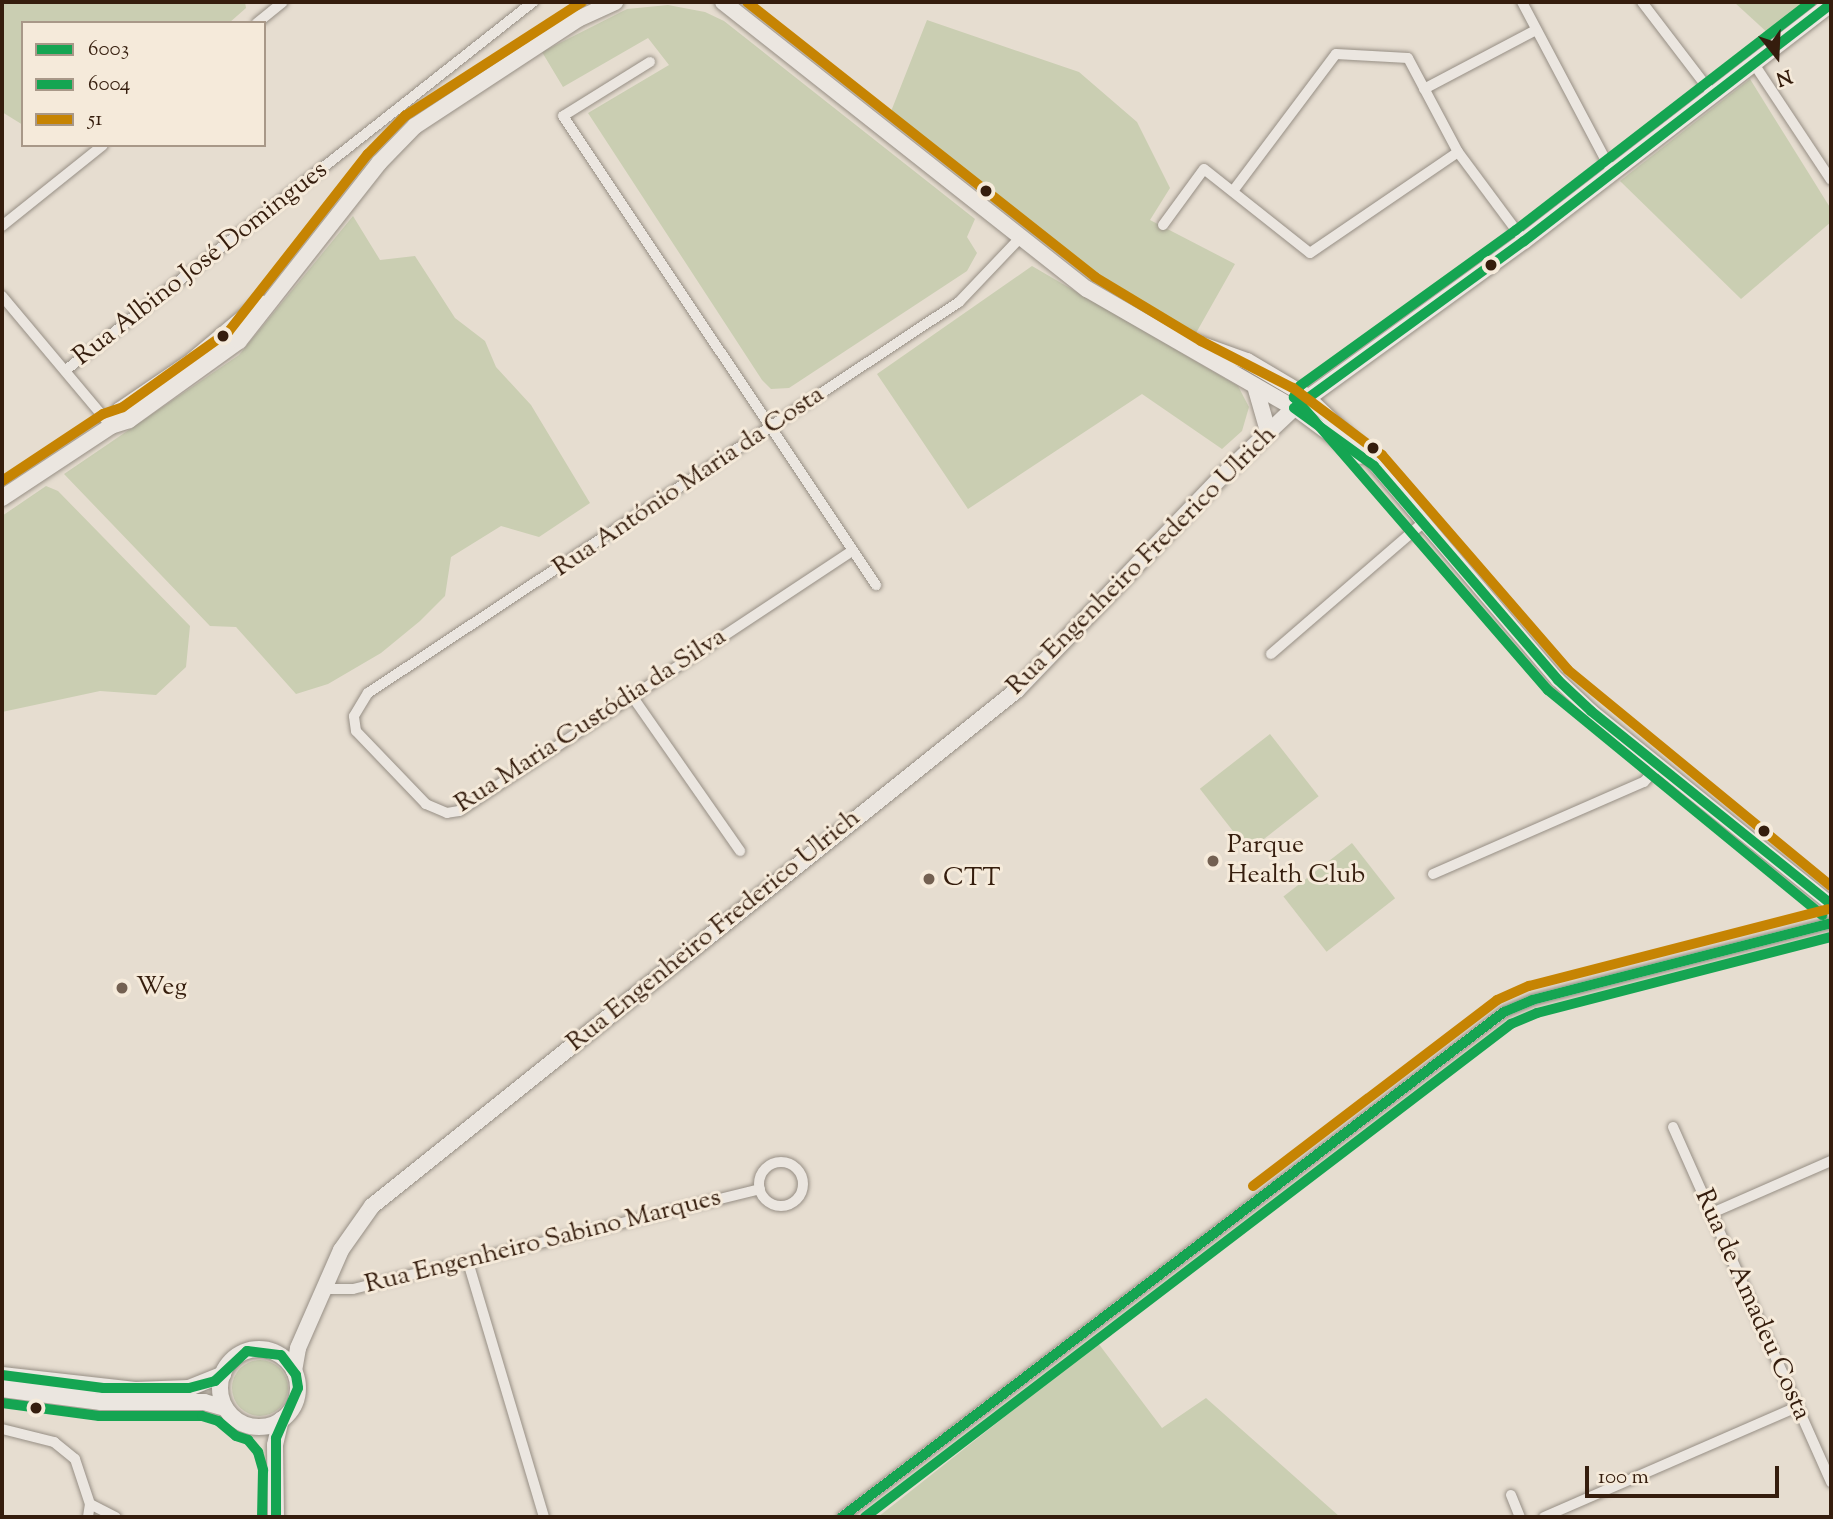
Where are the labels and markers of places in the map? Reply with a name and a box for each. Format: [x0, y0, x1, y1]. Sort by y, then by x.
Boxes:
unlabelled marker [979, 184, 993, 198]
unlabelled marker [1484, 258, 1498, 272]
unlabelled marker [216, 329, 230, 343]
unlabelled marker [1366, 441, 1380, 455]
unlabelled marker [1757, 824, 1771, 838]
place label: Parque Health Club [1227, 830, 1365, 892]
marker: Parque Health Club [1205, 853, 1221, 869]
place label: CTT [943, 863, 1001, 895]
marker: CTT [921, 871, 937, 887]
place label: Weg [136, 972, 187, 1004]
marker: Weg [114, 980, 130, 996]
unlabelled marker [29, 1401, 43, 1415]

